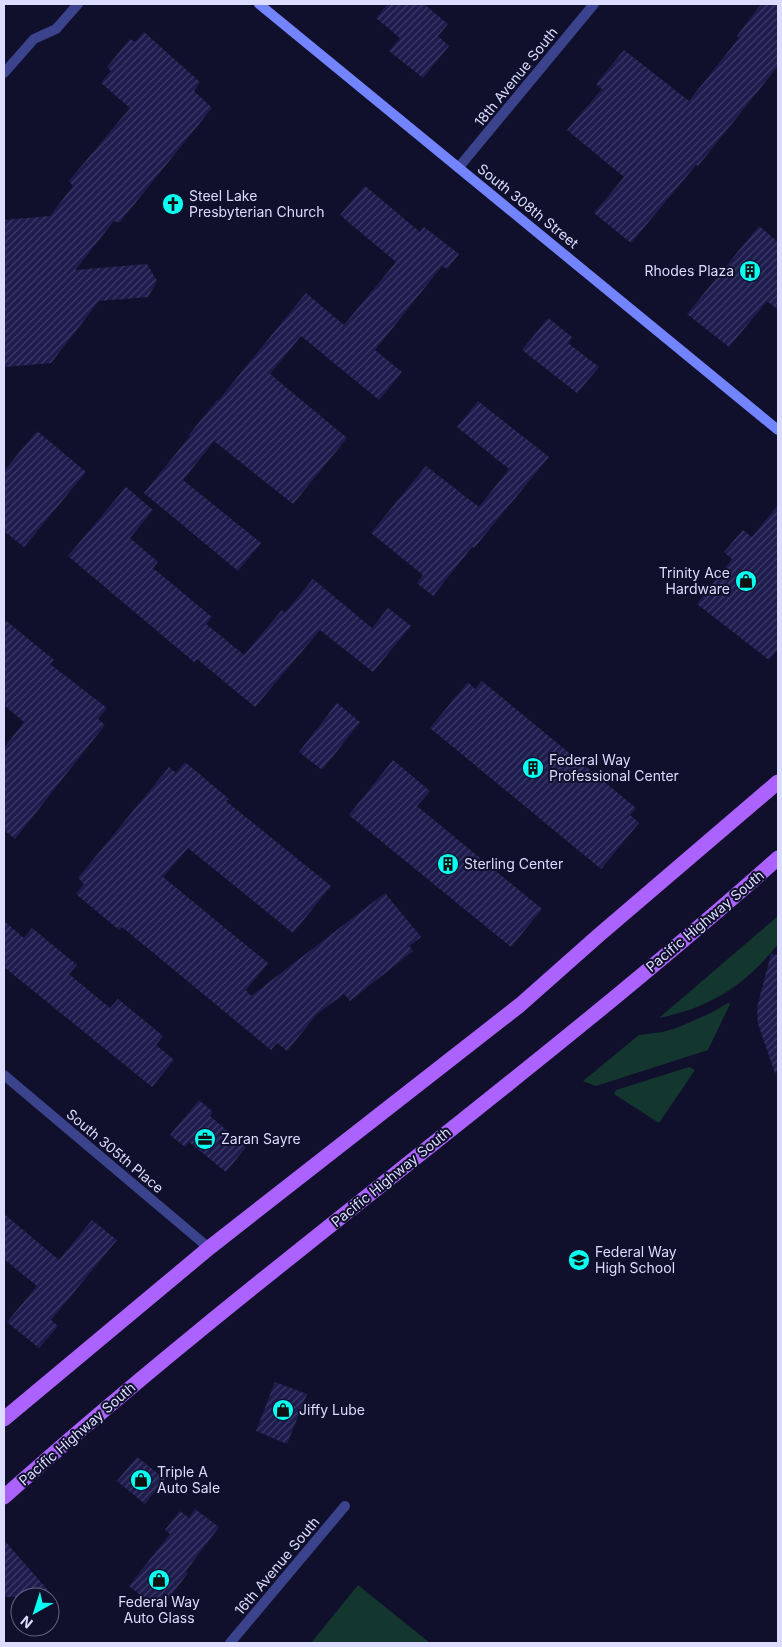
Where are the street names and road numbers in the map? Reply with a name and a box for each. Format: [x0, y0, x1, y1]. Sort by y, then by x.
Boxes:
street label: 18th Avenue South [470, 24, 561, 130]
street label: South 308th Street [474, 160, 583, 252]
street label: Pacific Highway South [642, 866, 767, 975]
street label: South 305th Place [63, 1105, 167, 1196]
street label: Pacific Highway South [328, 1123, 454, 1230]
street label: Pacific Highway South [15, 1378, 138, 1489]
street label: 16th Avenue South [231, 1513, 323, 1618]

